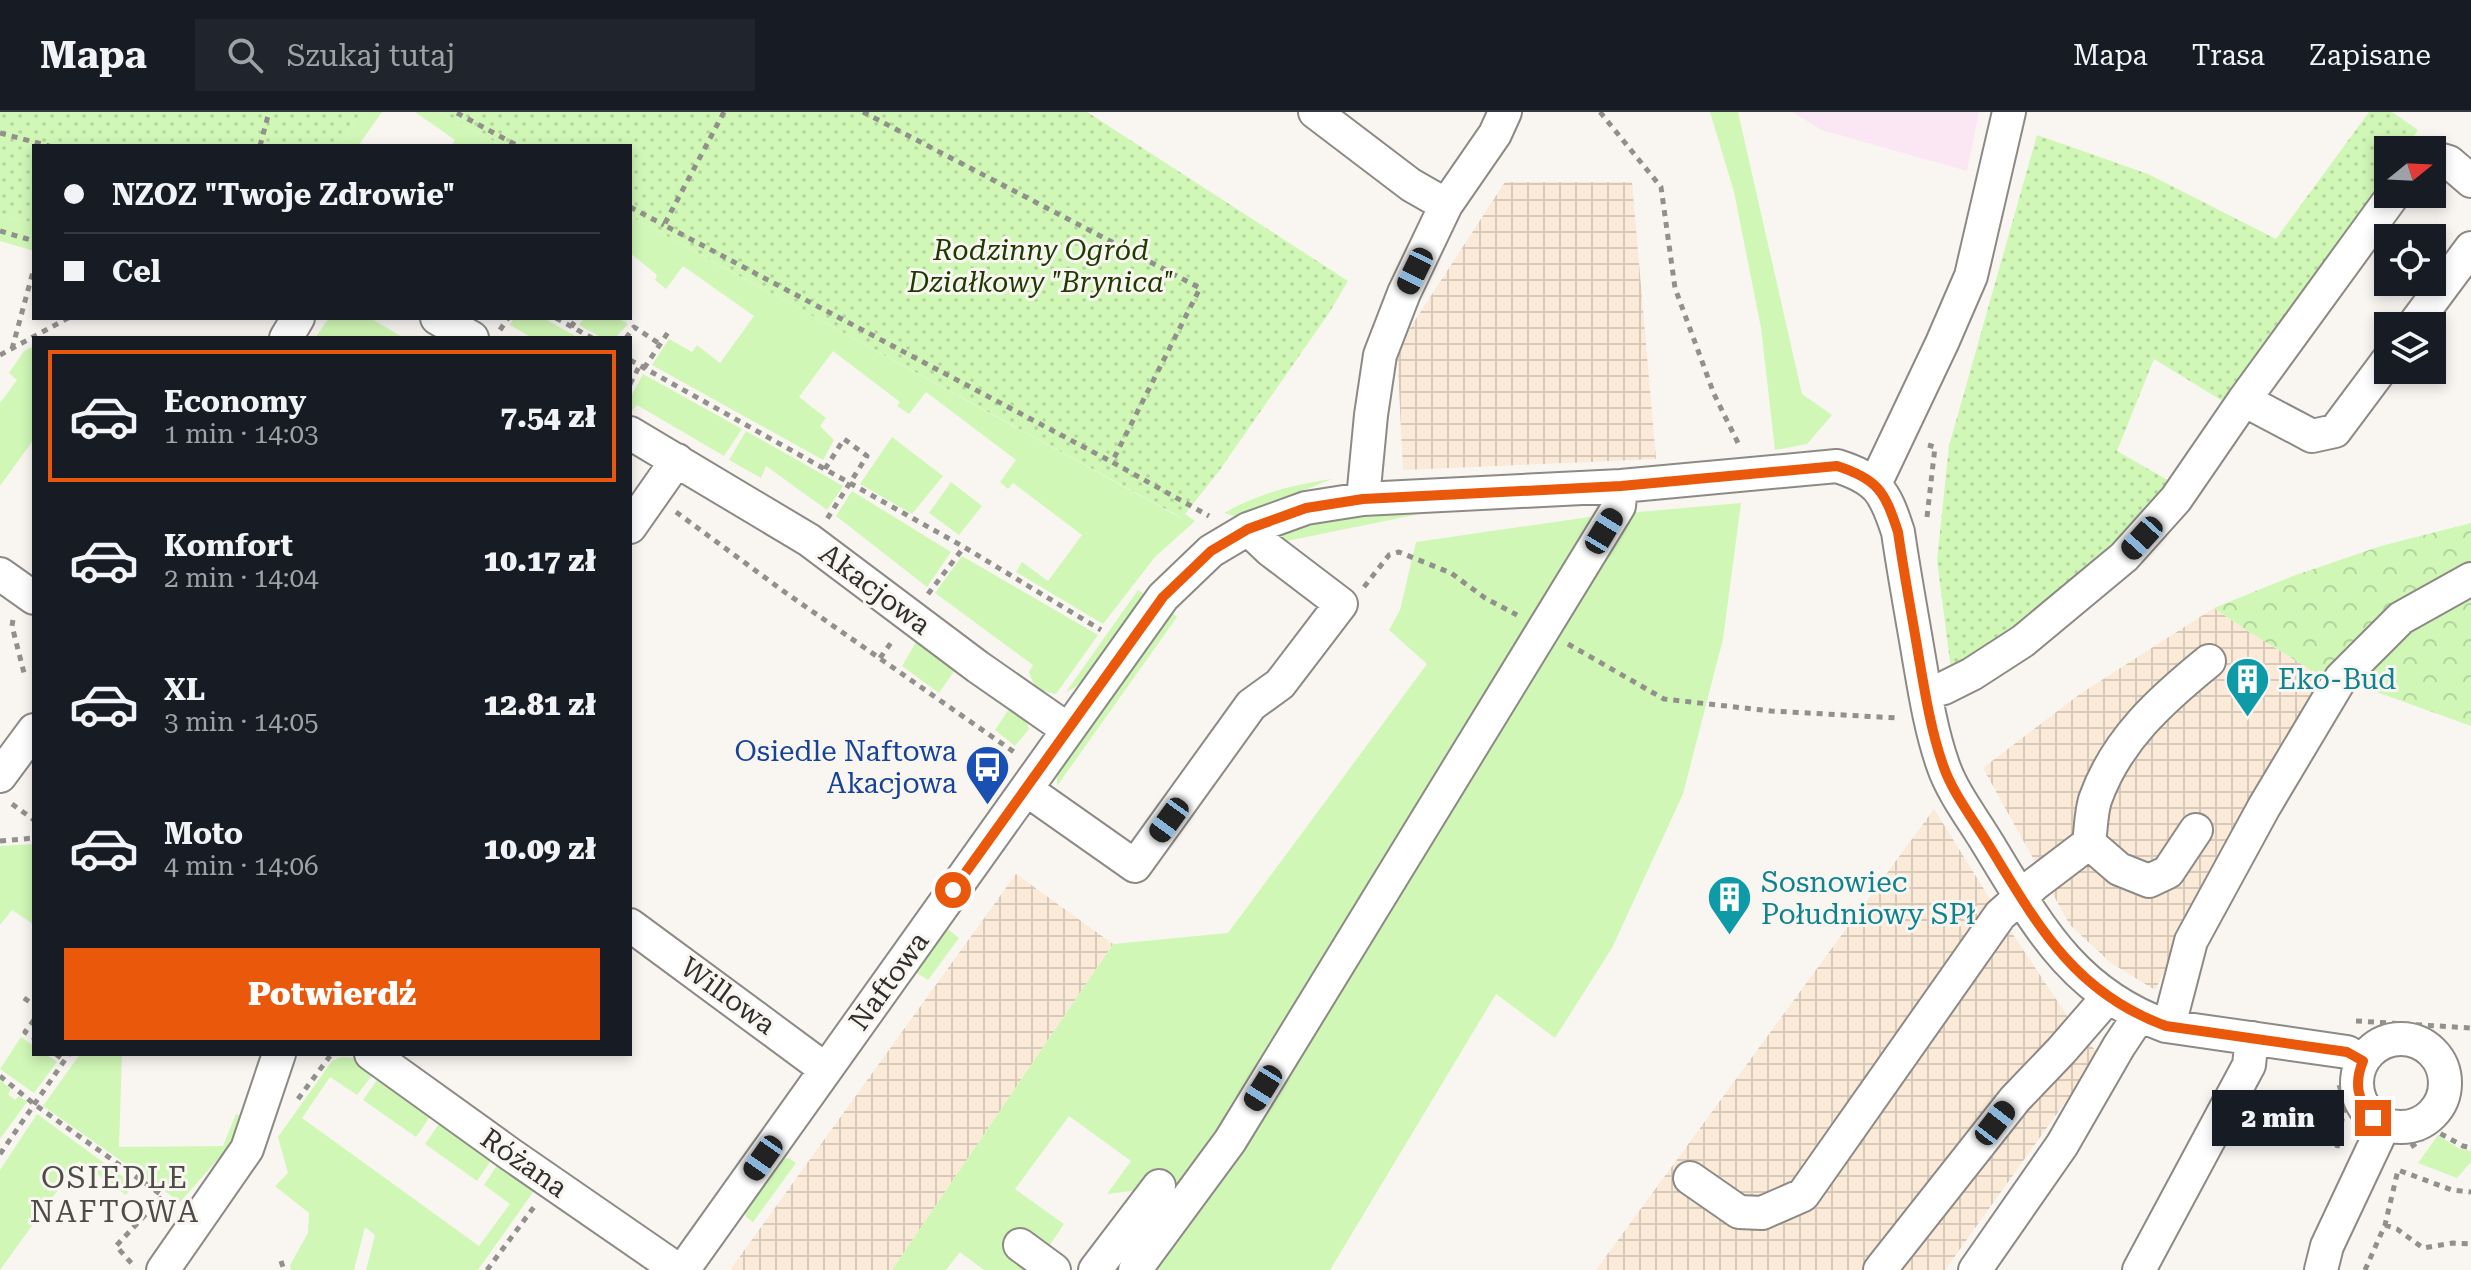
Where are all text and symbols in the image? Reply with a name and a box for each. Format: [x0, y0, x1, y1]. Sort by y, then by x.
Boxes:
search box [195, 19, 755, 91]
text: Mapa [40, 33, 147, 77]
icon: search [223, 33, 267, 77]
text: Szukaj tutaj [287, 38, 455, 73]
text: Mapa [2073, 39, 2148, 72]
text: Trasa [2192, 39, 2265, 72]
text: Zapisane [2309, 39, 2431, 72]
north arrow [2374, 136, 2446, 208]
map controls [2374, 136, 2446, 384]
text: NZOZ "Twoje Zdrowie" [112, 177, 455, 212]
button: locate [2374, 224, 2446, 296]
park label: Rodzinny Ogród Działkowy "Brynica" [907, 234, 1174, 299]
car [1394, 244, 1436, 298]
text: Cel [112, 254, 161, 289]
button: layers [2374, 312, 2446, 384]
icon: car [68, 380, 140, 452]
text: Economy [164, 384, 306, 419]
text: 7.54 zł [500, 399, 596, 434]
text: 1 min · 14:03 [164, 419, 319, 449]
car [1581, 504, 1627, 558]
car [2117, 512, 2167, 564]
icon: car [68, 524, 140, 596]
text: Komfort [164, 528, 293, 563]
street label: Akacjowa [813, 537, 937, 641]
text: 10.17 zł [483, 543, 596, 578]
text: 2 min · 14:04 [164, 563, 319, 593]
building icon: Eko-Bud [2223, 655, 2271, 718]
place label: Eko-Bud [2278, 663, 2396, 696]
icon: car [68, 668, 140, 740]
text: XL [164, 672, 205, 707]
text: 12.81 zł [483, 687, 596, 722]
text: 3 min · 14:05 [164, 707, 319, 737]
place label: Osiedle Naftowa Akacjowa [735, 735, 957, 800]
bus stop icon: Osiedle Naftowa Akacjowa [964, 743, 1012, 806]
car [1145, 794, 1193, 846]
icon: car [68, 812, 140, 884]
text: Moto [164, 816, 243, 851]
text: 10.09 zł [483, 831, 596, 866]
text: 4 min · 14:06 [164, 851, 319, 881]
place label: Sosnowiec Południowy SPł [1761, 866, 1975, 931]
route start [935, 872, 971, 908]
building icon: Sosnowiec Południowy SPł [1706, 874, 1754, 937]
street label: Naftowa [842, 925, 936, 1037]
button: Potwierdź [64, 948, 600, 1040]
street label: Willowa [674, 951, 782, 1041]
car [1240, 1061, 1286, 1115]
callout: 2 min [2213, 1090, 2345, 1146]
car [1971, 1097, 2019, 1149]
route end [2355, 1100, 2391, 1136]
text: 2 min [2241, 1103, 2315, 1133]
street label: Różana [474, 1121, 574, 1205]
car [739, 1131, 787, 1185]
district label: OSIEDLE NAFTOWA [30, 1160, 200, 1229]

